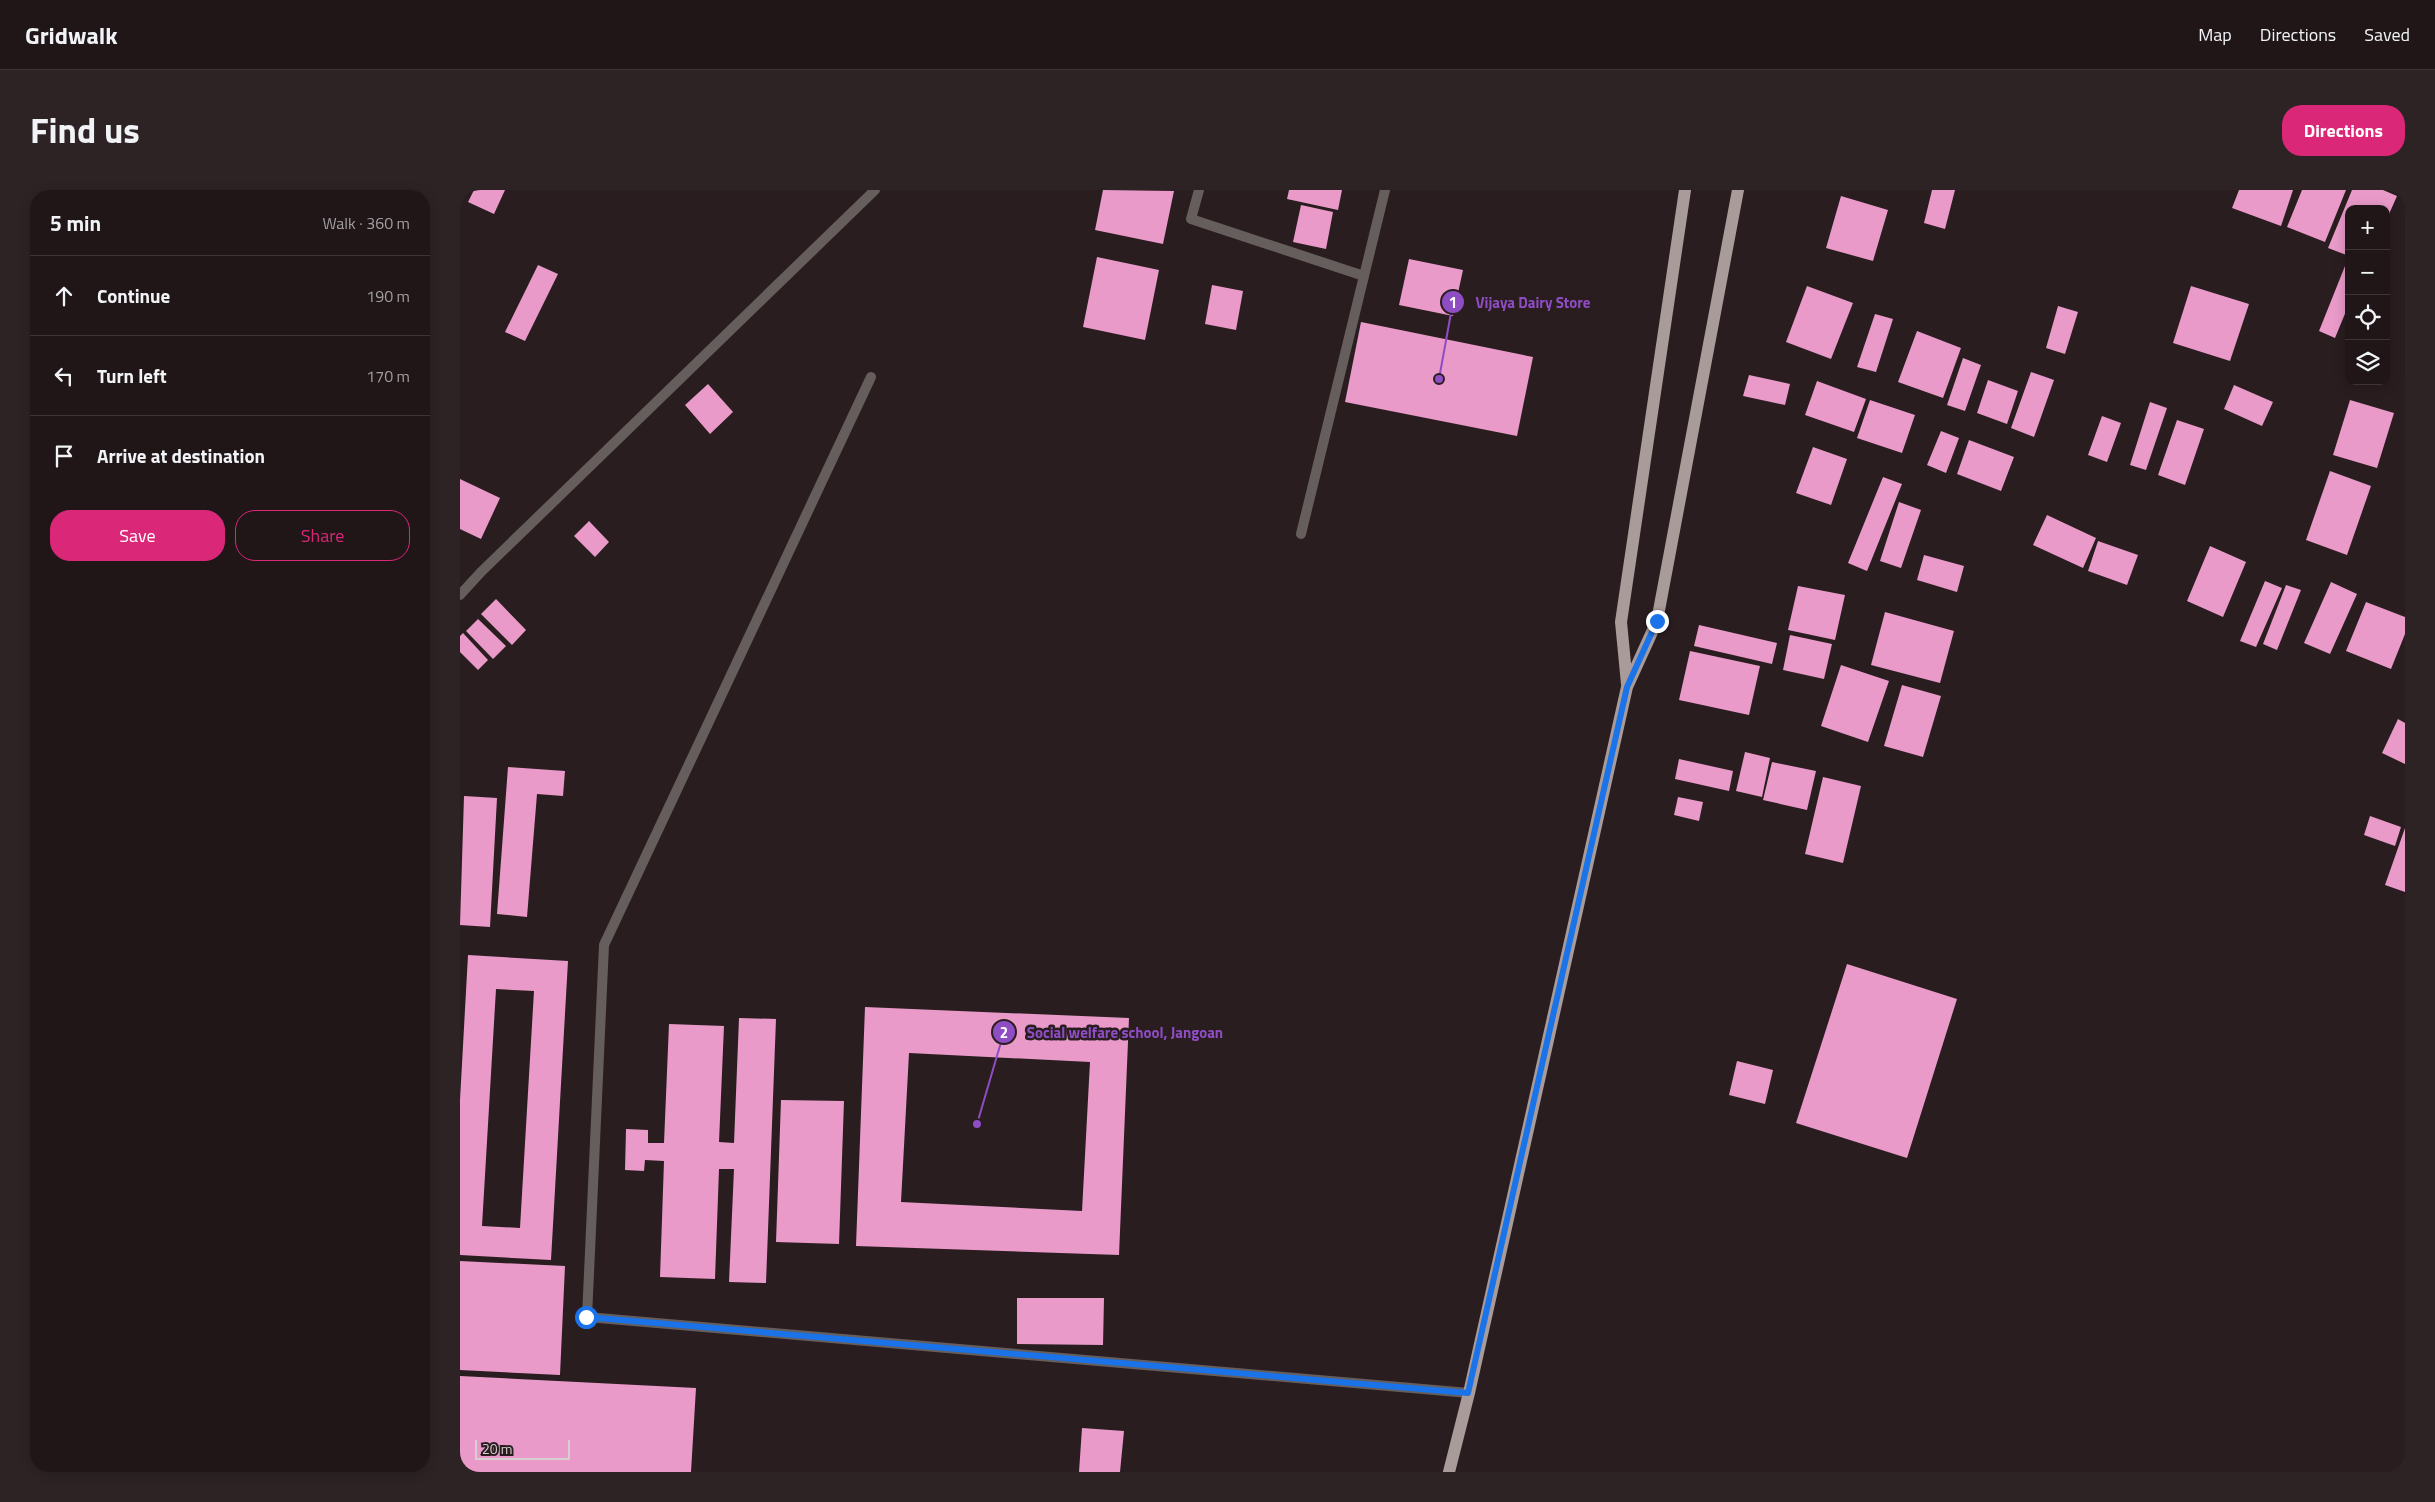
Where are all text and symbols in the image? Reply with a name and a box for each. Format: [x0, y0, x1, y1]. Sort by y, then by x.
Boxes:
text: Gridwalk [25, 17, 118, 53]
text: Map [2198, 21, 2232, 48]
text: Directions [2260, 21, 2336, 48]
text: Saved [2364, 21, 2410, 48]
text: Find us [30, 103, 140, 157]
button: Directions [2282, 105, 2405, 156]
map controls [2345, 205, 2390, 385]
button: + [2345, 205, 2390, 250]
text: 5 min [50, 207, 101, 239]
text: Walk · 360 m [322, 211, 410, 235]
button: − [2345, 250, 2390, 295]
text: Continue [97, 281, 170, 310]
icon: ahead [50, 282, 78, 310]
text: 190 m [366, 284, 410, 308]
callout: Vijaya Dairy Store [1441, 287, 1600, 317]
text: 1 [1449, 291, 1457, 314]
text: Vijaya Dairy Store [1476, 291, 1591, 314]
button: locate [2345, 295, 2390, 340]
button: layers [2345, 340, 2390, 385]
text: Turn left [97, 361, 167, 390]
icon: left [50, 362, 78, 390]
text: 170 m [366, 364, 410, 388]
text: Arrive at destination [97, 441, 265, 470]
icon: arrive [50, 442, 78, 470]
button: Save [50, 510, 225, 561]
button: Share [235, 510, 410, 561]
route end [1646, 610, 1669, 633]
callout: Social welfare school, Jangoan [992, 1017, 1233, 1047]
text: 2 [1000, 1021, 1008, 1044]
text: Social welfare school, Jangoan [1027, 1021, 1223, 1044]
route start [575, 1306, 598, 1329]
scale bar [475, 1437, 570, 1460]
text: 20 m [482, 1438, 512, 1459]

